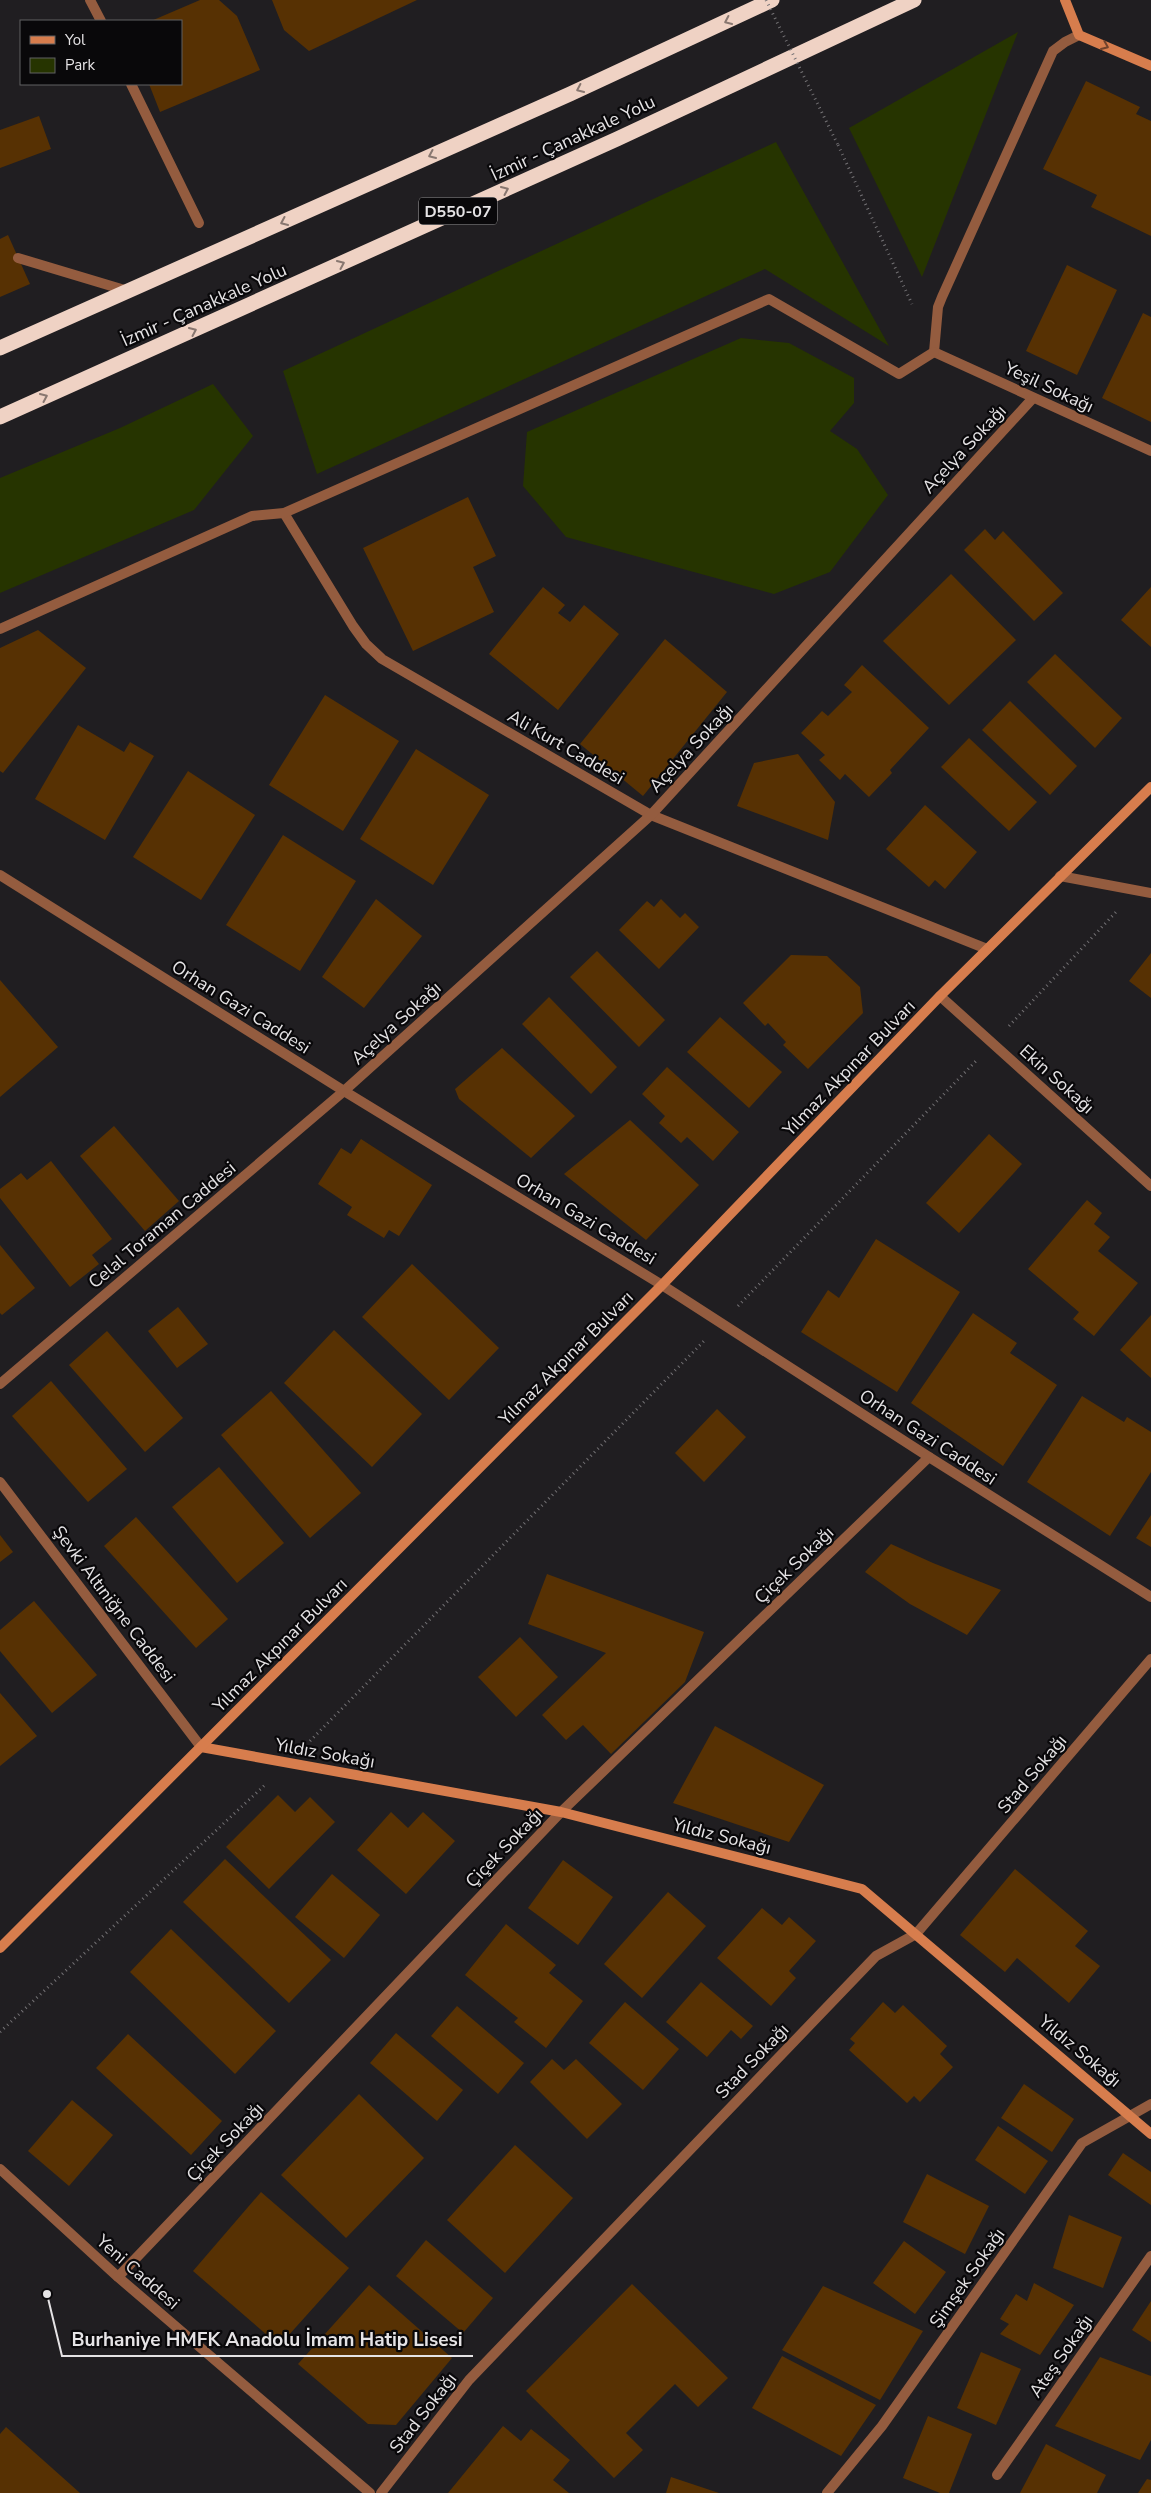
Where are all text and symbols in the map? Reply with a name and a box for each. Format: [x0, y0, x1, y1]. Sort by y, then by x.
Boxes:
one-way arrow [724, 14, 733, 25]
legend [20, 20, 182, 85]
text: Yol [64, 30, 86, 50]
one-way arrow [1100, 40, 1109, 51]
text: Park [65, 55, 95, 75]
one-way arrow [576, 83, 585, 93]
street label: İzmir - Çanakkale Yolu [487, 89, 659, 187]
one-way arrow [428, 149, 437, 160]
one-way arrow [500, 185, 509, 196]
road number: D550-07 [419, 198, 497, 225]
one-way arrow [280, 215, 289, 226]
street label: İzmir - Çanakkale Yolu [118, 258, 290, 352]
one-way arrow [336, 259, 345, 270]
one-way arrow [188, 326, 197, 337]
street label: Yeşil Sokağı [1000, 355, 1098, 418]
one-way arrow [39, 393, 48, 404]
street label: Açelya Sokağı [917, 399, 1011, 499]
street label: Açelya Sokağı [644, 698, 738, 798]
street label: Ali Kurt Caddesi [503, 704, 629, 790]
street label: Orhan Gazi Caddesi [167, 955, 315, 1059]
street label: Açelya Sokağı [346, 976, 446, 1070]
street label: Yılmaz Akpınar Bulvarı [777, 995, 921, 1142]
street label: Ekin Sokağı [1014, 1039, 1100, 1119]
street label: Celal Toraman Caddesi [83, 1156, 241, 1294]
street label: Orhan Gazi Caddesi [512, 1168, 660, 1270]
street label: Yılmaz Akpınar Bulvarı [493, 1286, 638, 1431]
street label: Orhan Gazi Caddesi [855, 1384, 1001, 1490]
street label: Şevki Altıniğne Caddesi [47, 1521, 181, 1687]
street label: Çiçek Sokağı [749, 1521, 839, 1609]
street label: Yılmaz Akpınar Bulvarı [207, 1573, 352, 1718]
street label: Stad Sokağı [992, 1729, 1072, 1819]
street label: Yıldız Sokağı [272, 1732, 377, 1774]
street label: Çiçek Sokağı [460, 1803, 548, 1893]
street label: Yıldız Sokağı [669, 1812, 774, 1860]
street label: Yıldız Sokağı [1033, 2009, 1126, 2093]
street label: Stad Sokağı [710, 2018, 794, 2104]
street label: Çiçek Sokağı [181, 2097, 269, 2187]
street label: Şimşek Sokağı [924, 2223, 1010, 2333]
street label: Yeni Caddesi [91, 2229, 185, 2315]
street label: Ateş Sokağı [1024, 2310, 1098, 2402]
callout: Burhaniye HMFK Anadolu İmam Hatip Lisesi [62, 2322, 473, 2356]
text: Burhaniye HMFK Anadolu İmam Hatip Lisesi [71, 2327, 463, 2353]
street label: Stad Sokağı [384, 2368, 462, 2458]

